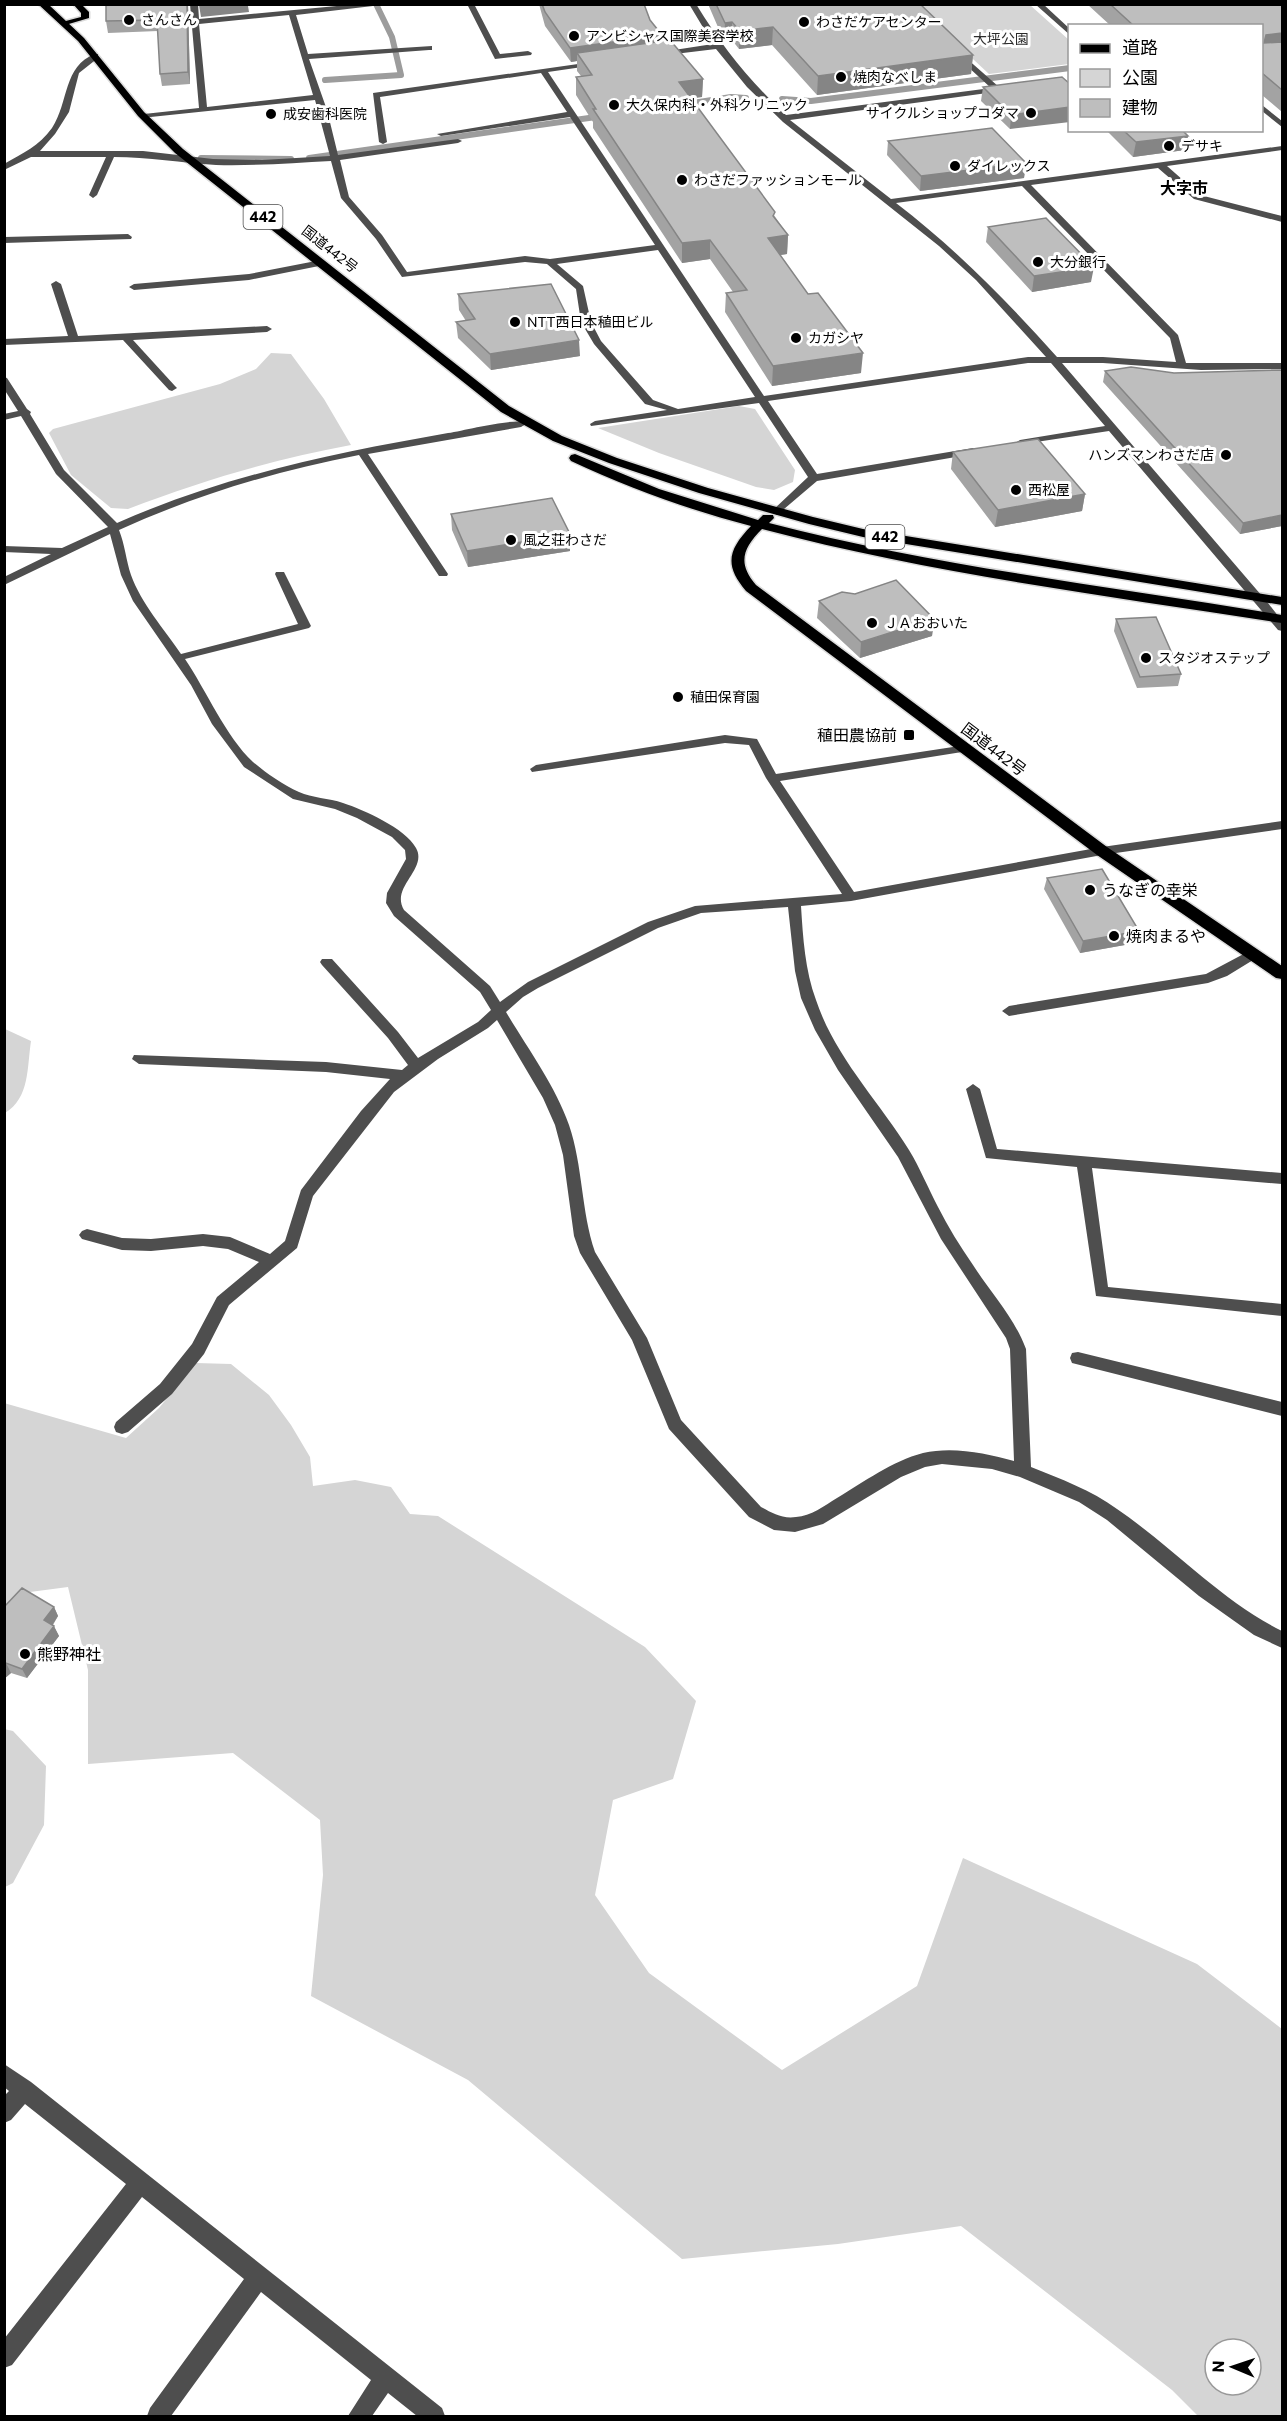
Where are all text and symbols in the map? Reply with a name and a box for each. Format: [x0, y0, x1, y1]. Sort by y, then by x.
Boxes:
place label: さんさん [141, 11, 197, 28]
marker: さんさん [122, 13, 136, 27]
place label: わさだケアセンター [816, 13, 942, 30]
marker: わさだケアセンター [797, 15, 811, 29]
legend [1068, 24, 1263, 132]
place label: アンビシャス国際美容学校 [586, 27, 753, 44]
marker: アンビシャス国際美容学校 [567, 29, 581, 43]
park label: 大坪公園 [973, 30, 1029, 47]
text: 道路 [1122, 36, 1158, 58]
text: 公園 [1122, 66, 1158, 88]
place label: 焼肉なべしま [853, 68, 937, 85]
marker: 焼肉なべしま [834, 70, 848, 84]
place label: 大久保内科・外科クリニック [626, 96, 808, 113]
text: 建物 [1122, 96, 1158, 118]
marker: 大久保内科・外科クリニック [607, 98, 621, 112]
place label: サイクルショップコダマ [866, 104, 1019, 121]
place label: 成安歯科医院 [283, 105, 367, 122]
marker: サイクルショップコダマ [1024, 106, 1038, 120]
marker: 成安歯科医院 [264, 107, 278, 121]
place label: デサキ [1181, 137, 1223, 154]
marker: デサキ [1162, 139, 1176, 153]
place label: ダイレックス [967, 157, 1051, 174]
marker: ダイレックス [948, 159, 962, 173]
place label: わさだファッションモール [694, 171, 862, 188]
marker: わさだファッションモール [675, 173, 689, 187]
district label: 大字市 [1160, 178, 1208, 197]
road number: 442 [244, 205, 282, 229]
street label: 国道442号 [299, 221, 362, 276]
place label: 大分銀行 [1050, 253, 1106, 270]
marker: 大分銀行 [1031, 255, 1045, 269]
place label: NTT西日本稙田ビル [527, 313, 654, 330]
marker: NTT西日本稙田ビル [508, 315, 522, 329]
place label: カガシヤ [808, 329, 864, 346]
marker: カガシヤ [789, 331, 803, 345]
place label: ハンズマンわさだ店 [1088, 446, 1214, 463]
marker: ハンズマンわさだ店 [1219, 448, 1233, 462]
place label: 西松屋 [1028, 481, 1070, 498]
marker: 西松屋 [1009, 483, 1023, 497]
road number: 442 [866, 525, 904, 549]
place label: 風之荘わさだ [523, 531, 607, 548]
marker: 風之荘わさだ [504, 533, 518, 547]
place label: ＪＡおおいた [884, 614, 968, 631]
marker: ＪＡおおいた [865, 616, 879, 630]
place label: スタジオステップ [1158, 649, 1270, 666]
marker: スタジオステップ [1139, 651, 1153, 665]
place label: 稙田保育園 [690, 688, 760, 705]
marker: 稙田保育園 [671, 690, 685, 704]
street label: 国道442号 [958, 718, 1030, 779]
place label: 稙田農協前 [817, 725, 897, 744]
marker: 稙田農協前 [902, 728, 916, 742]
place label: うなぎの幸栄 [1102, 880, 1198, 899]
marker: うなぎの幸栄 [1083, 883, 1097, 897]
place label: 焼肉まるや [1126, 926, 1206, 945]
marker: 焼肉まるや [1107, 929, 1121, 943]
place label: 熊野神社 [37, 1644, 101, 1663]
marker: 熊野神社 [18, 1647, 32, 1661]
north arrow [1203, 2337, 1263, 2397]
text: N [1208, 2360, 1227, 2373]

